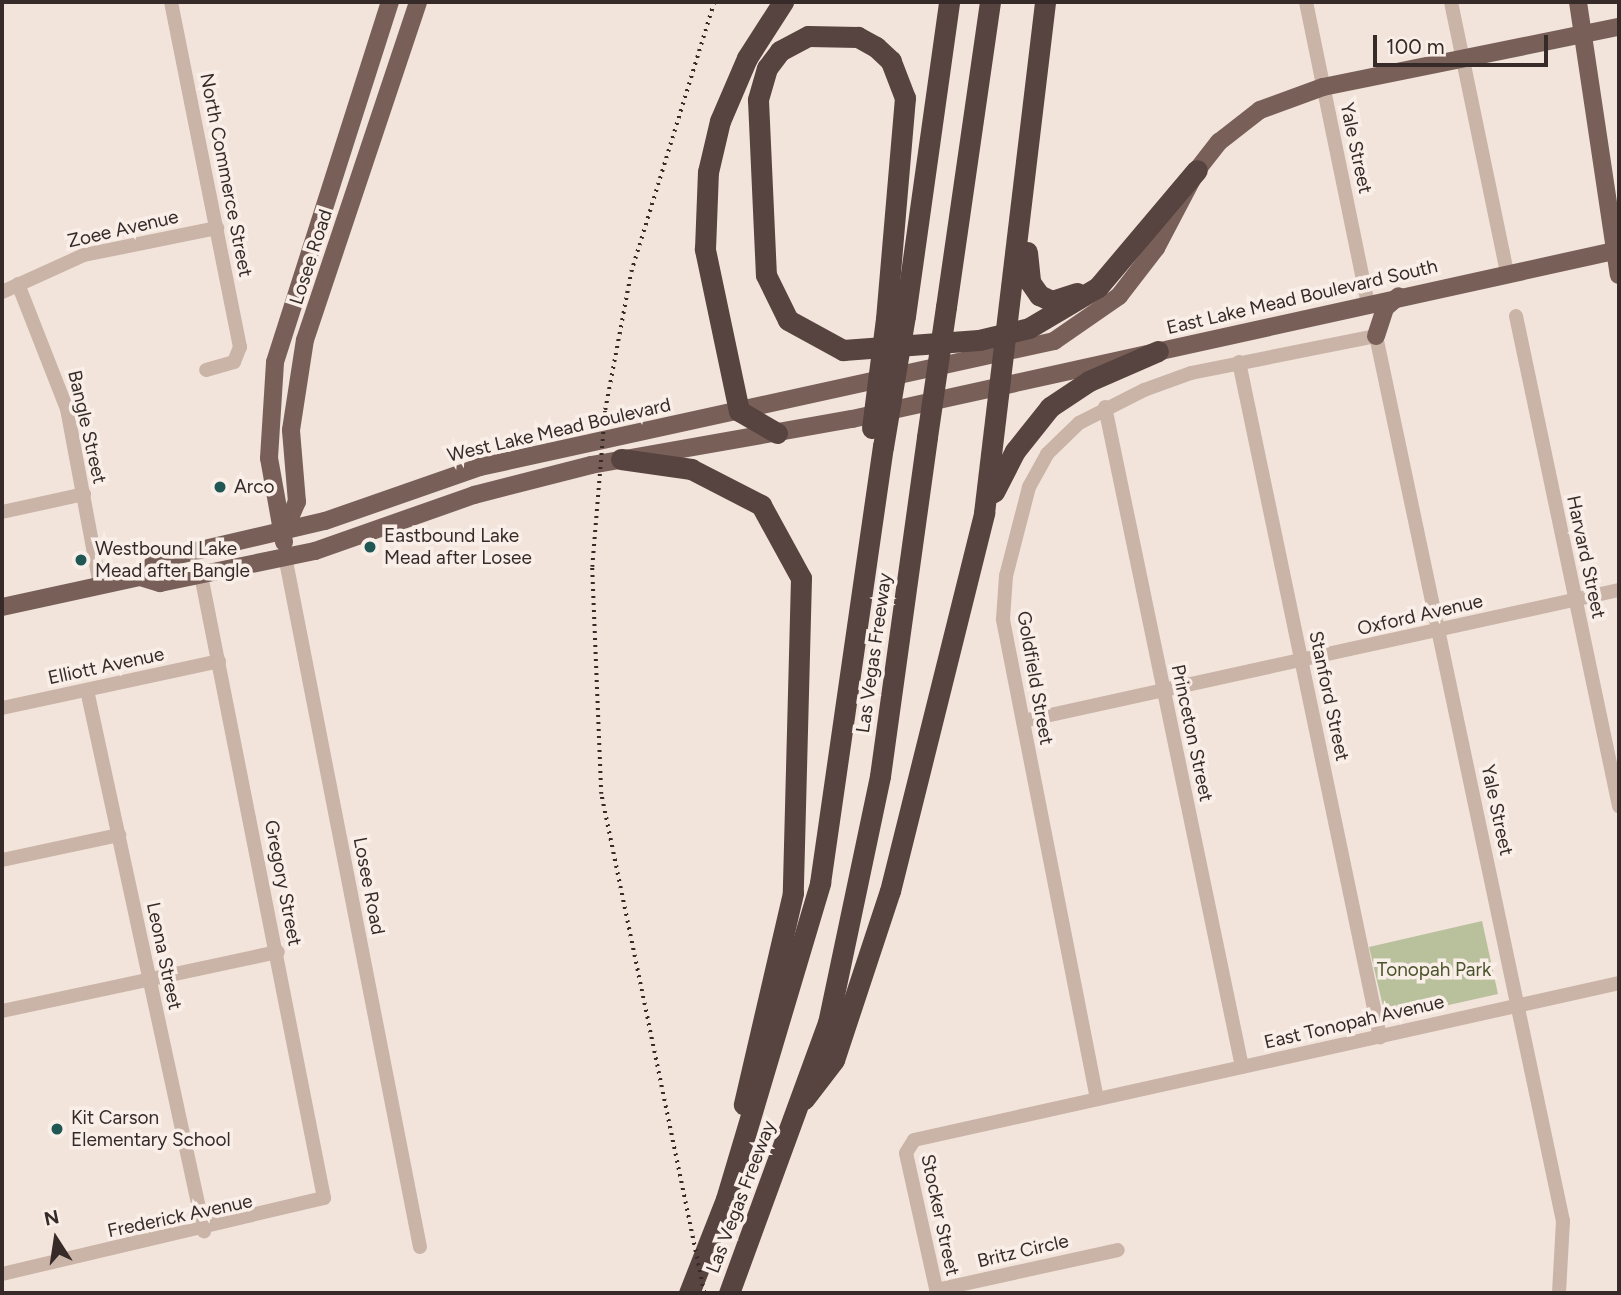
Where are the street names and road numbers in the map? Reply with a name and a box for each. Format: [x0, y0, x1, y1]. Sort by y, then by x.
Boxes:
street label: North Commerce Street [195, 71, 257, 279]
street label: Yale Street [1335, 100, 1377, 196]
street label: Zoee Avenue [65, 205, 181, 253]
street label: Losee Road [285, 206, 337, 308]
street label: East Lake Mead Boulevard South [1164, 255, 1440, 339]
street label: Bangle Street [63, 368, 111, 486]
street label: West Lake Mead Boulevard [445, 393, 673, 467]
street label: Harvard Street [1562, 493, 1610, 621]
street label: Las Vegas Freeway [851, 571, 897, 735]
street label: Oxford Avenue [1355, 589, 1485, 641]
street label: Goldfield Street [1012, 609, 1058, 747]
street label: Stanford Street [1304, 629, 1354, 763]
street label: Elliott Avenue [46, 643, 166, 689]
street label: Princeton Street [1166, 662, 1218, 804]
street label: Yale Street [1476, 762, 1518, 858]
street label: Gregory Street [260, 818, 306, 948]
street label: Losee Road [348, 835, 390, 937]
street label: Leona Street [141, 900, 187, 1012]
street label: East Tonopah Avenue [1262, 990, 1446, 1054]
street label: Las Vegas Freeway [701, 1118, 781, 1276]
street label: Stocker Street [916, 1152, 964, 1278]
street label: Frederick Avenue [105, 1189, 255, 1243]
street label: Britz Circle [975, 1229, 1071, 1273]

